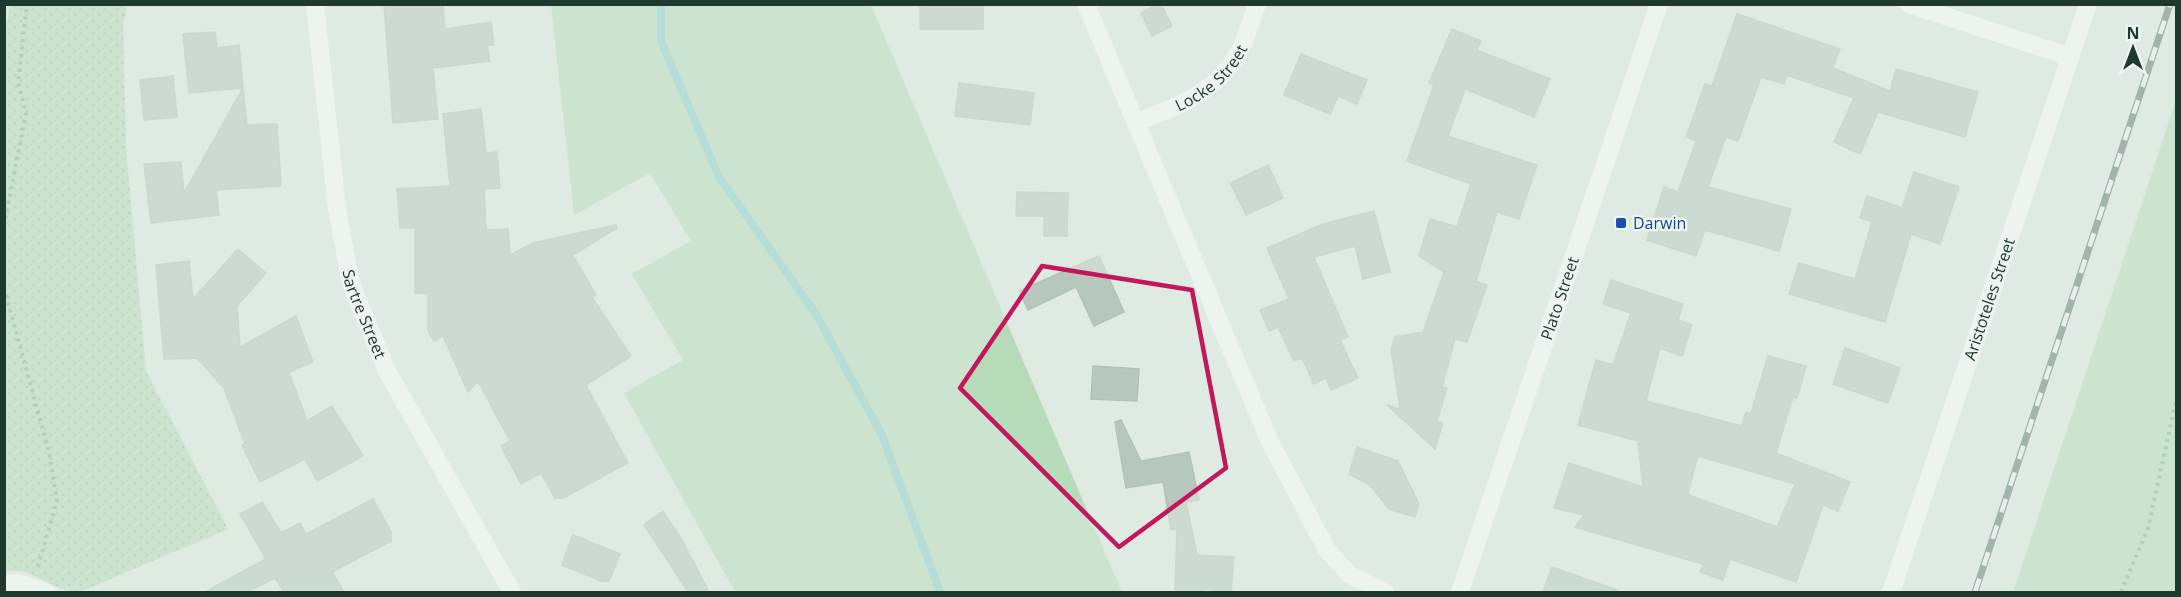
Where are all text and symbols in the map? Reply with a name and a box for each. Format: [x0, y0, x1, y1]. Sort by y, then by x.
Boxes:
north arrow [2103, 18, 2163, 78]
text: N [2126, 22, 2140, 44]
street label: Locke Street [1171, 40, 1252, 116]
place label: Darwin [1633, 212, 1686, 234]
marker: Darwin [1614, 216, 1628, 230]
street label: Aristoteles Street [1958, 235, 2020, 363]
street label: Plato Street [1535, 253, 1584, 343]
street label: Sartre Street [338, 268, 392, 362]

